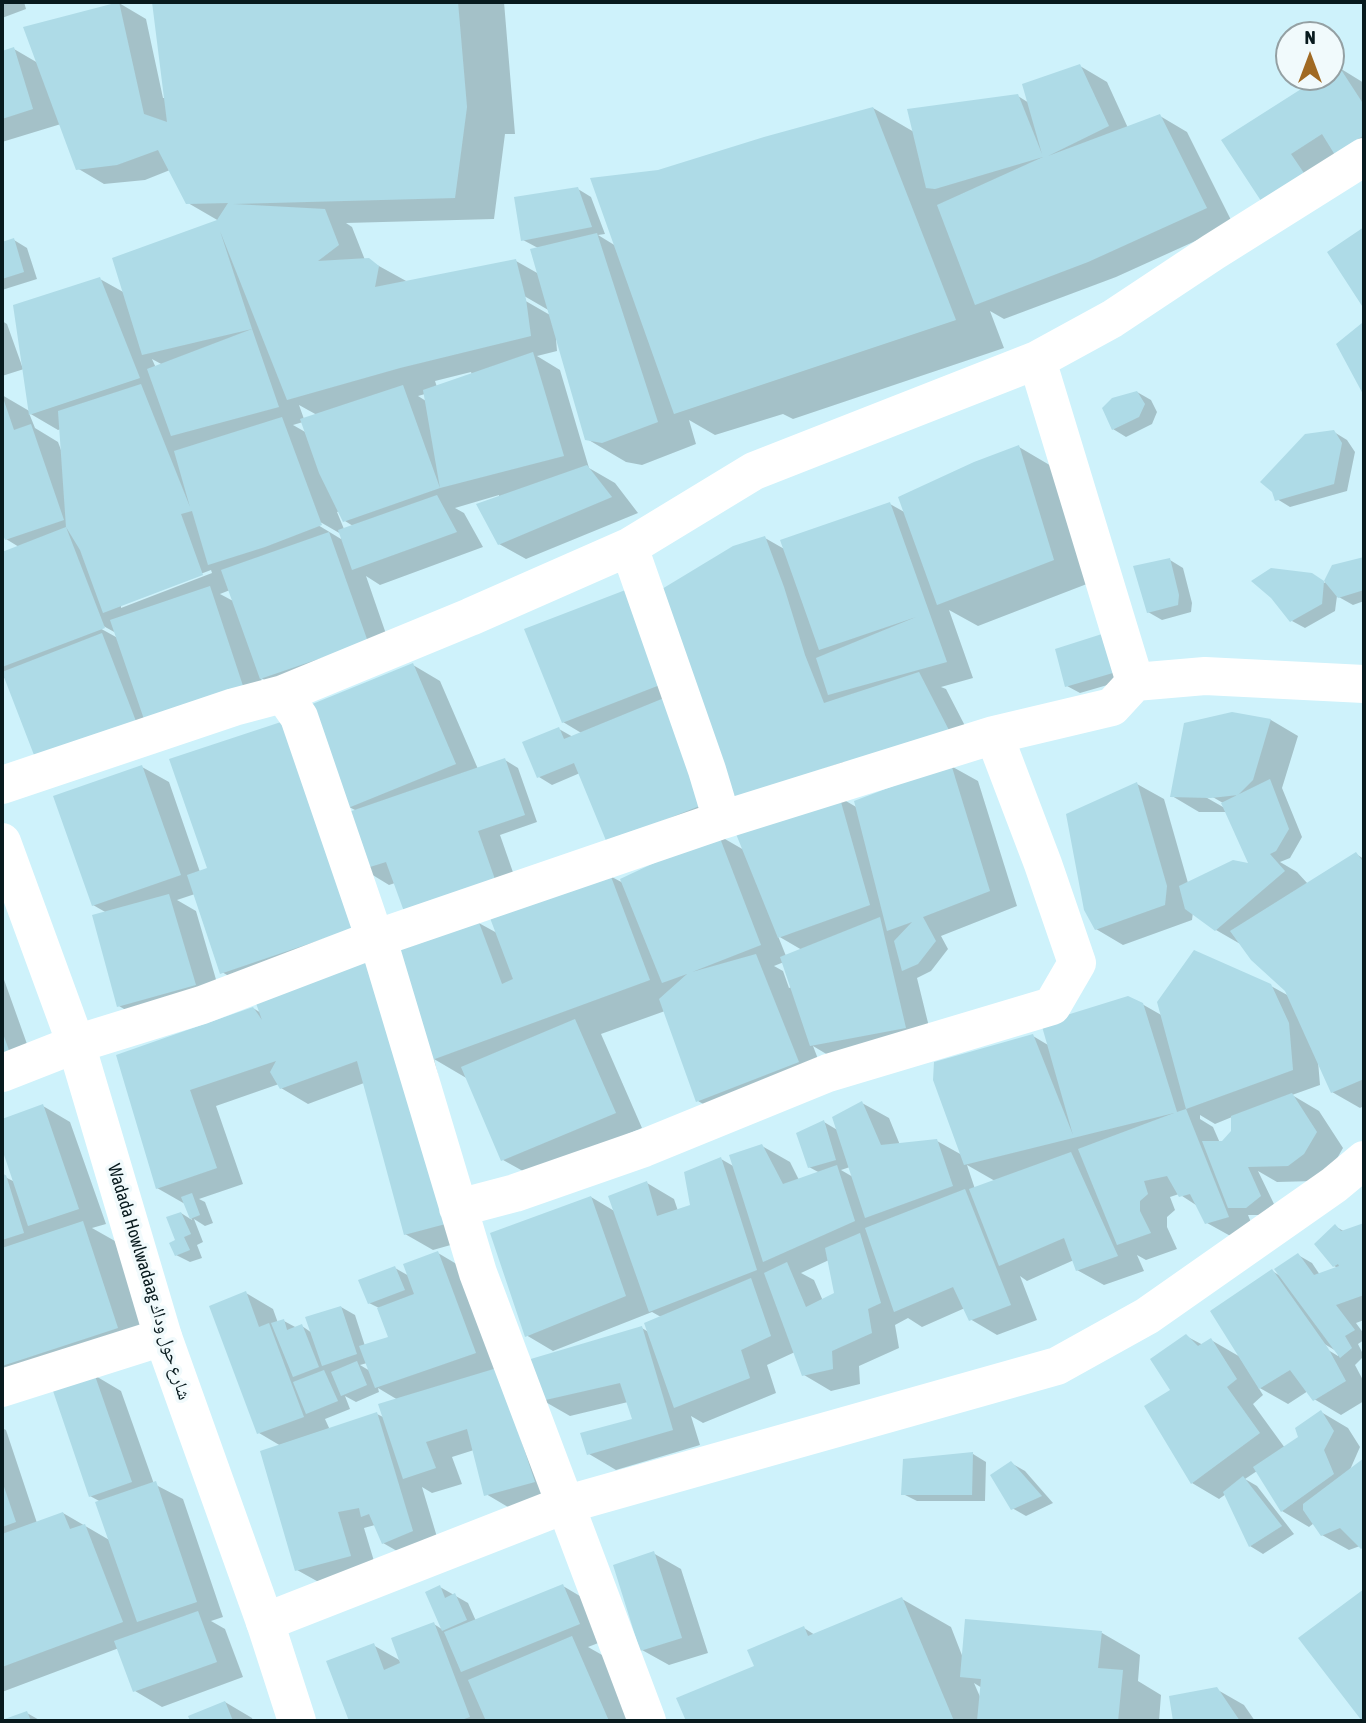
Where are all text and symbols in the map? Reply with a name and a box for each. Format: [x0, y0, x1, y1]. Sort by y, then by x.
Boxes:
north arrow [1275, 21, 1345, 91]
text: N [1304, 26, 1316, 48]
street label: Wadada Howlwadaag شارع حول وداك [103, 1161, 195, 1403]

